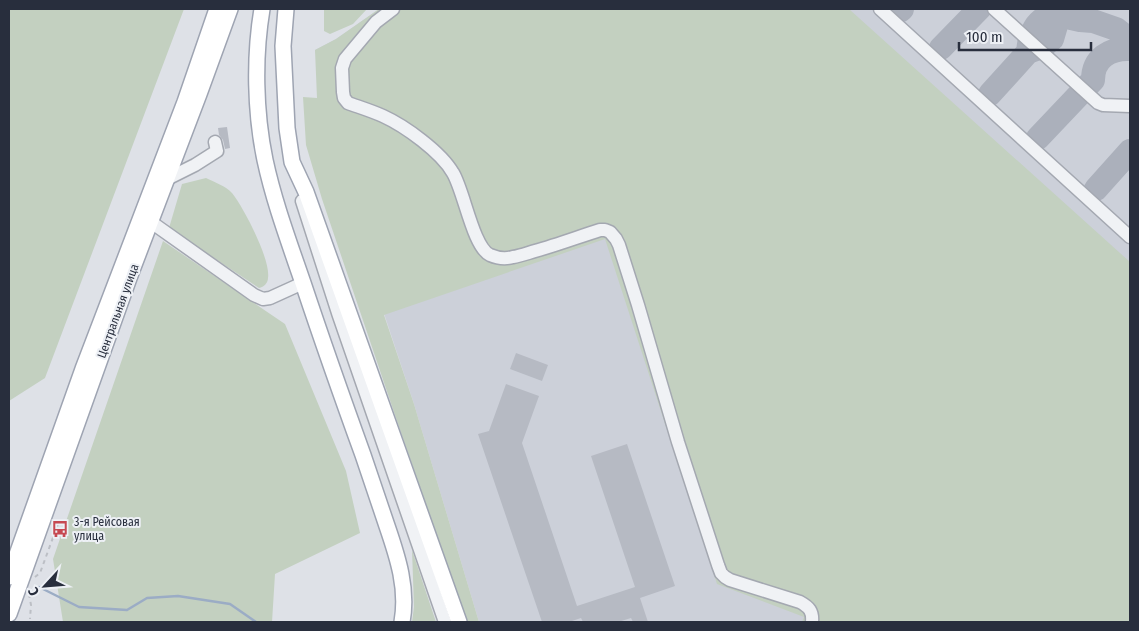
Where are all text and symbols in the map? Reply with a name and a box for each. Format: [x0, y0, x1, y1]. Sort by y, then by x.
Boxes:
scale bar [959, 20, 1092, 52]
text: 100 m [966, 28, 1003, 46]
street label: Центральная улица [94, 262, 142, 360]
place label: 3-я Рейсовая улица [74, 515, 140, 543]
bus stop icon: 3-я Рейсовая улица [50, 519, 70, 539]
north arrow [20, 561, 70, 611]
text: С [24, 584, 43, 599]

